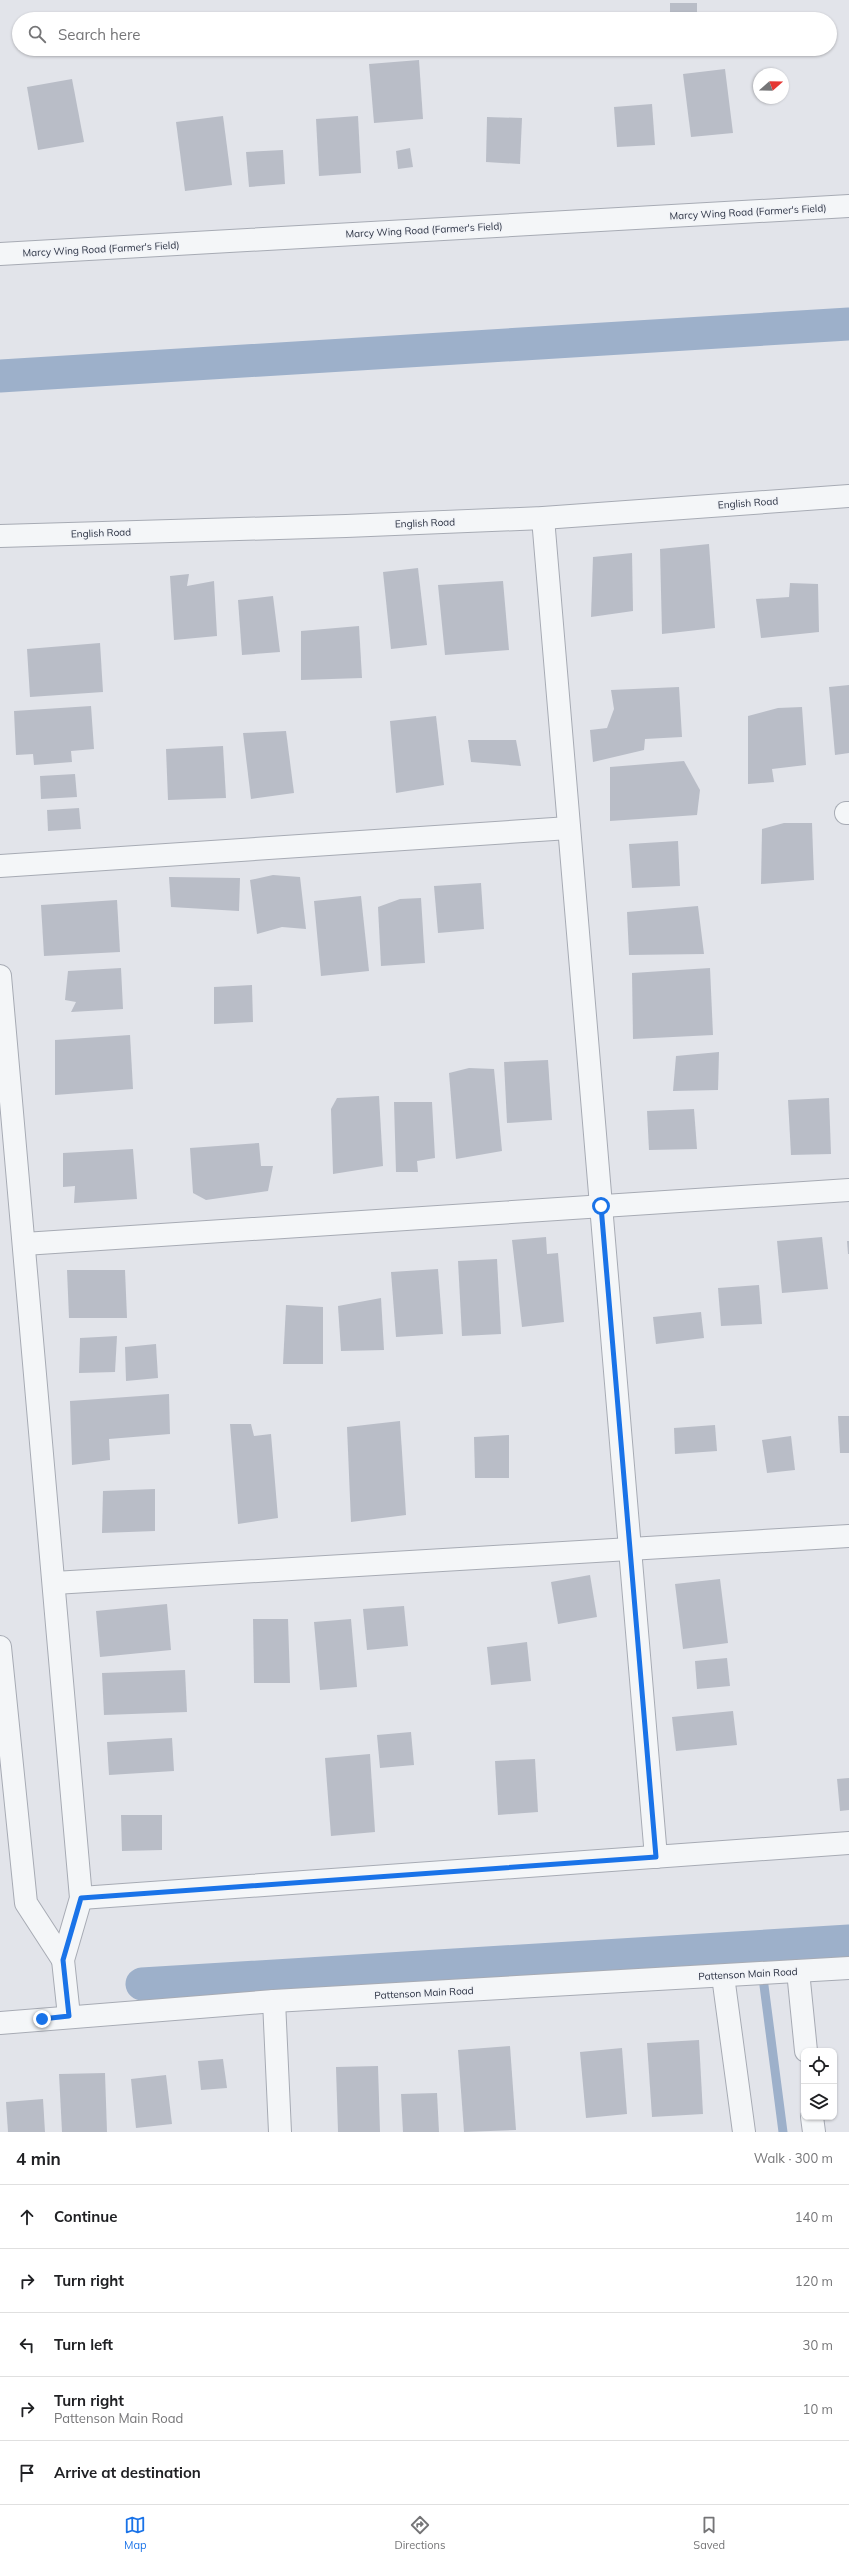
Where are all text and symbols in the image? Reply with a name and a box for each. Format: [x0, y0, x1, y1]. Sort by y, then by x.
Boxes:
search box [12, 12, 837, 56]
icon: search [26, 23, 48, 45]
text: Search here [58, 25, 140, 44]
north arrow [753, 68, 789, 104]
street label: Marcy Wing Road (Farmer's Field) [669, 201, 827, 223]
street label: Marcy Wing Road (Farmer's Field) [345, 219, 503, 241]
street label: Marcy Wing Road (Farmer's Field) [22, 238, 180, 260]
street label: English Road [717, 494, 779, 512]
street label: English Road [395, 515, 455, 531]
street label: English Road [71, 525, 131, 541]
route start [592, 1197, 610, 1215]
street label: Pattenson Main Road [698, 1965, 798, 1983]
street label: Pattenson Main Road [374, 1984, 474, 2002]
route end [33, 2010, 51, 2028]
map controls [801, 2048, 837, 2120]
button: locate [801, 2048, 837, 2084]
button: layers [801, 2084, 837, 2120]
text: 4 min [16, 2148, 61, 2169]
text: Walk · 300 m [754, 2150, 833, 2166]
icon: ahead [16, 2206, 38, 2228]
text: Continue [54, 2207, 117, 2226]
text: 140 m [795, 2209, 833, 2225]
icon: right [16, 2270, 38, 2292]
text: Turn right [54, 2271, 124, 2290]
text: 120 m [795, 2273, 833, 2289]
icon: left [16, 2334, 38, 2356]
text: Turn left [54, 2335, 113, 2354]
text: 30 m [803, 2337, 833, 2353]
text: Turn right [54, 2391, 124, 2410]
icon: right [16, 2398, 38, 2420]
text: 10 m [803, 2401, 833, 2417]
text: Pattenson Main Road [54, 2410, 183, 2426]
icon: arrive [16, 2462, 38, 2484]
text: Arrive at destination [54, 2463, 201, 2482]
tab: Map [124, 2514, 147, 2552]
tab: Directions [395, 2514, 445, 2552]
tab: Saved [693, 2514, 725, 2552]

